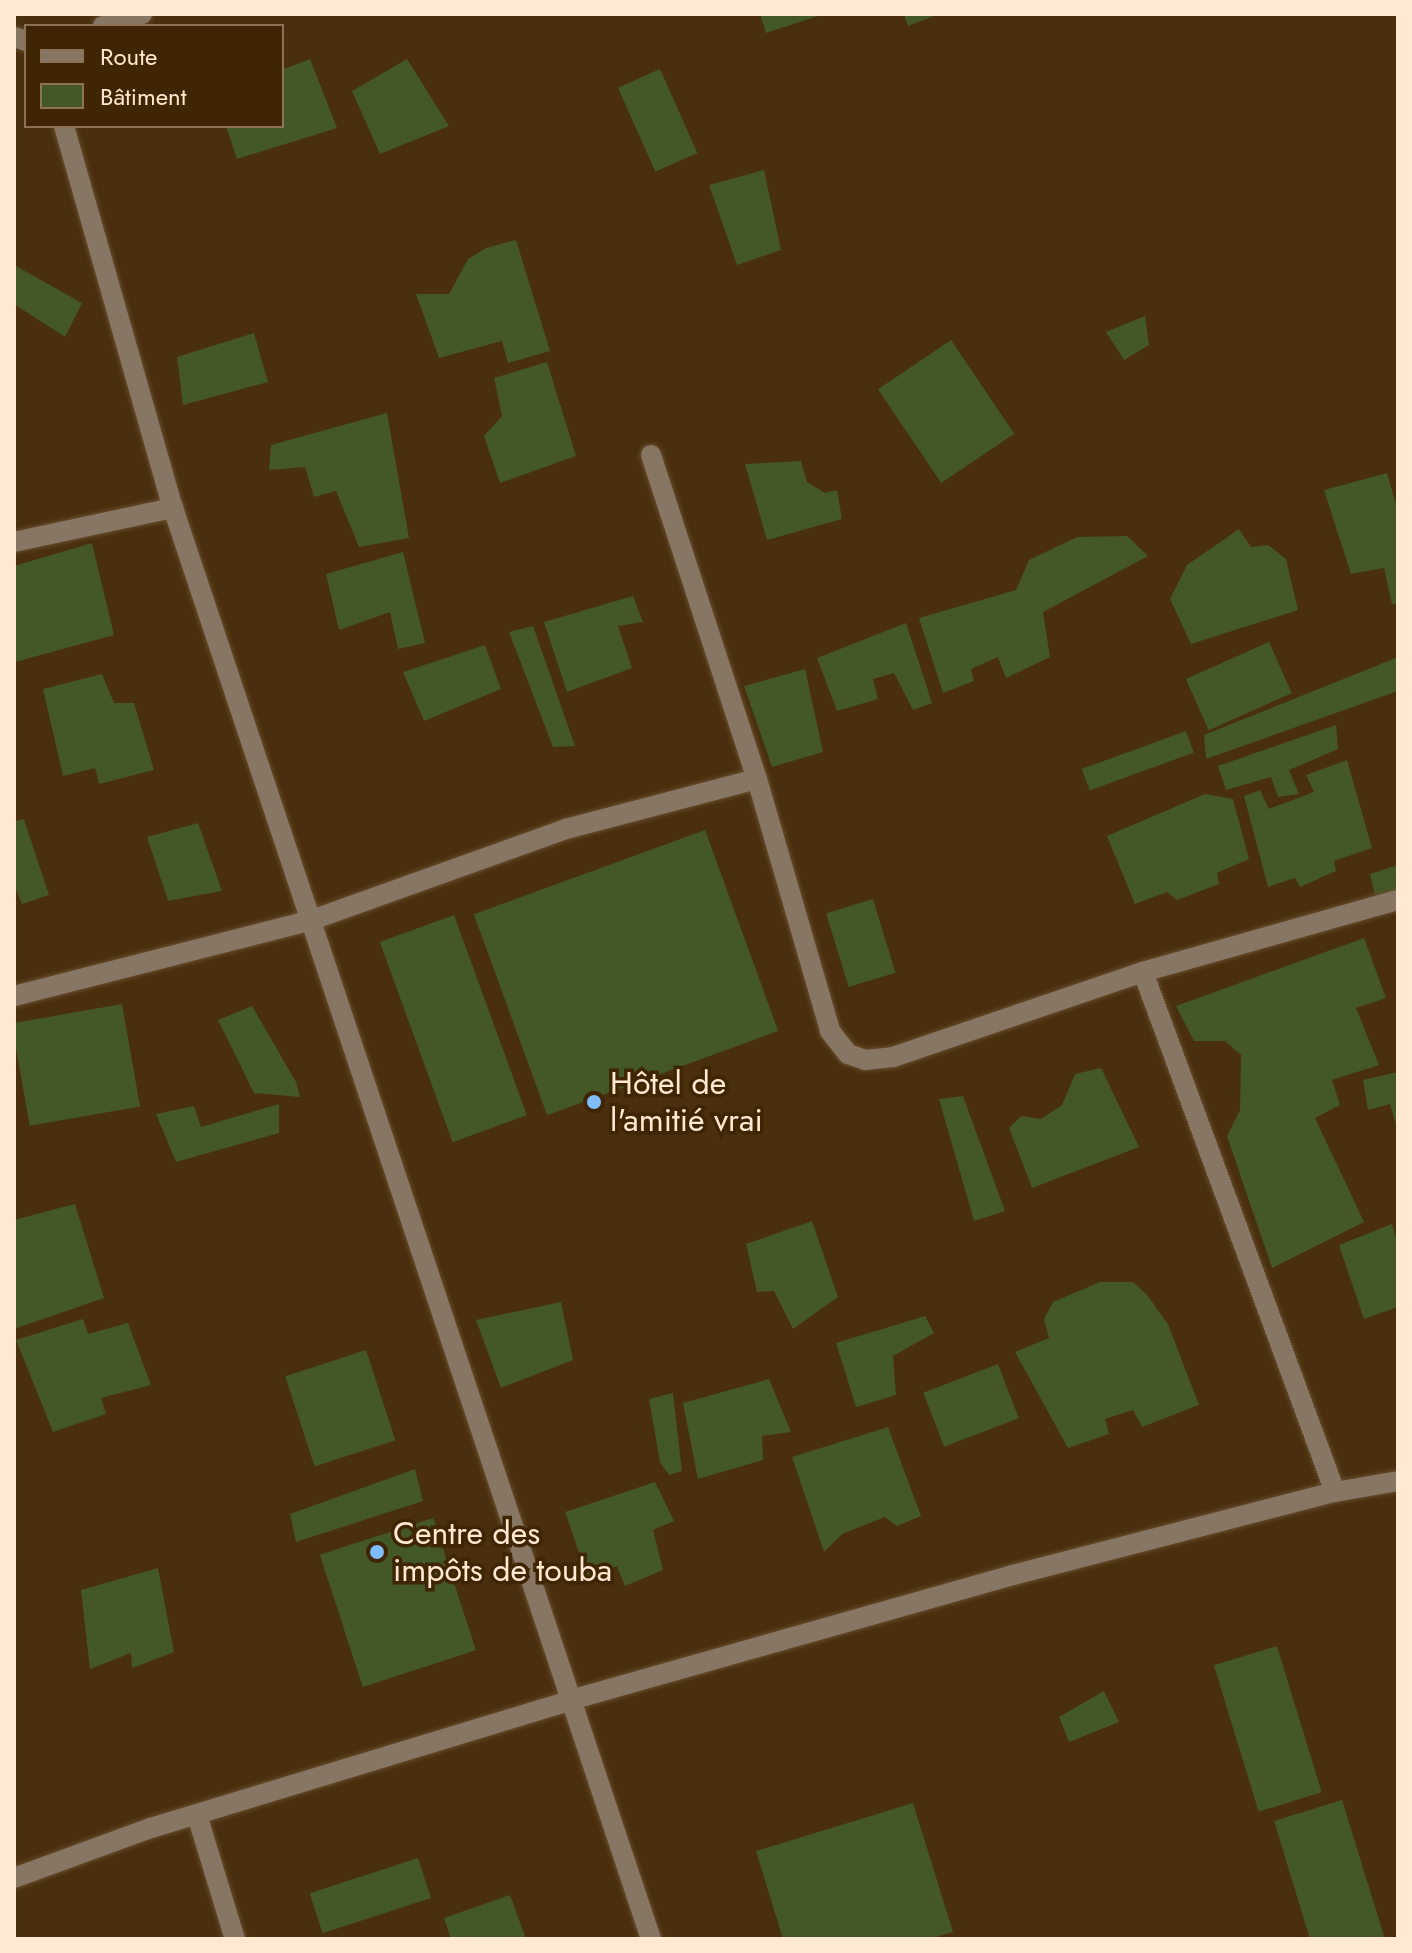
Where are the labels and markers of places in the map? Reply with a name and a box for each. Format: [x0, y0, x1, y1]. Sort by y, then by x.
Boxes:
place label: Hôtel de l'amitié vrai [610, 1065, 763, 1140]
marker: Hôtel de l'amitié vrai [585, 1093, 603, 1111]
place label: Centre des impôts de touba [393, 1515, 612, 1590]
marker: Centre des impôts de touba [368, 1543, 386, 1561]

